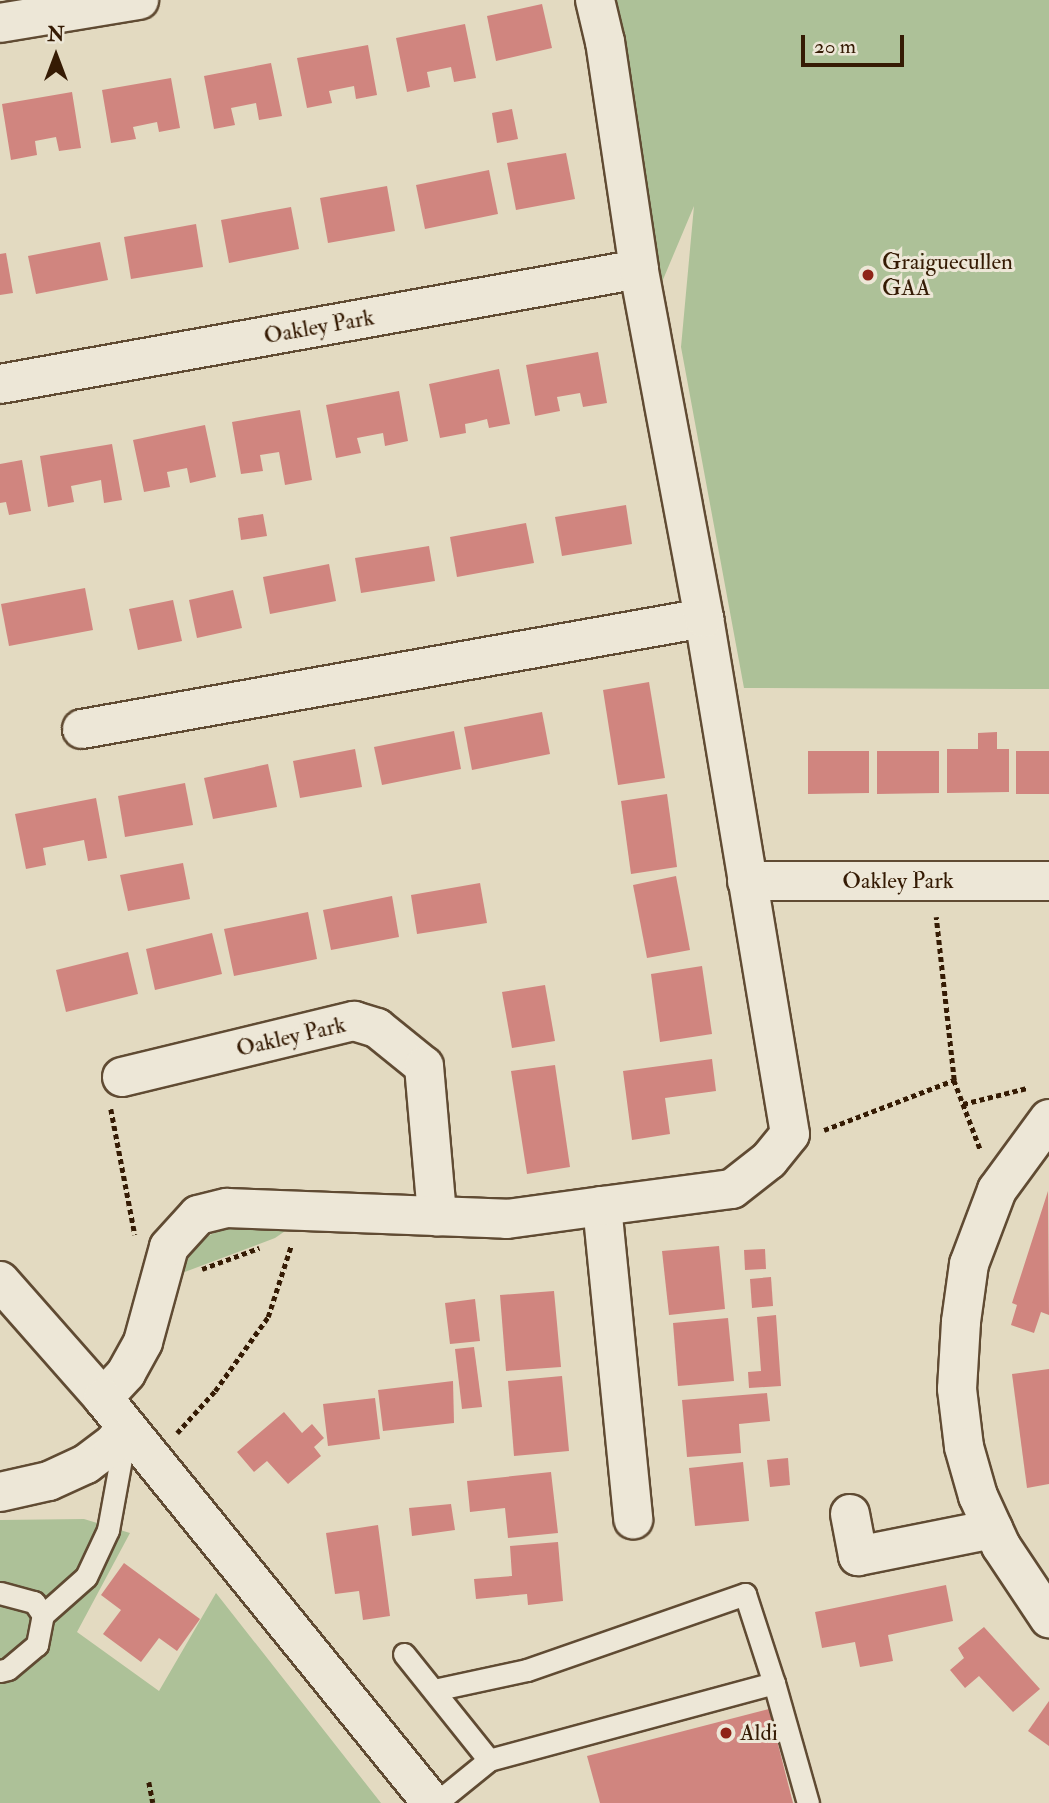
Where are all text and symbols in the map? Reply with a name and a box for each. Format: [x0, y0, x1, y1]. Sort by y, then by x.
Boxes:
north arrow [21, 21, 91, 91]
scale bar [804, 21, 907, 65]
text: N [47, 23, 65, 47]
text: 20 m [814, 33, 856, 60]
place label: Graiguecullen GAA [882, 248, 1013, 302]
marker: Graiguecullen GAA [860, 267, 876, 283]
street label: Oakley Park [262, 304, 376, 350]
street label: Oakley Park [842, 867, 954, 895]
street label: Oakley Park [234, 1011, 348, 1063]
place label: Aldi [740, 1719, 778, 1747]
marker: Aldi [718, 1725, 734, 1741]

